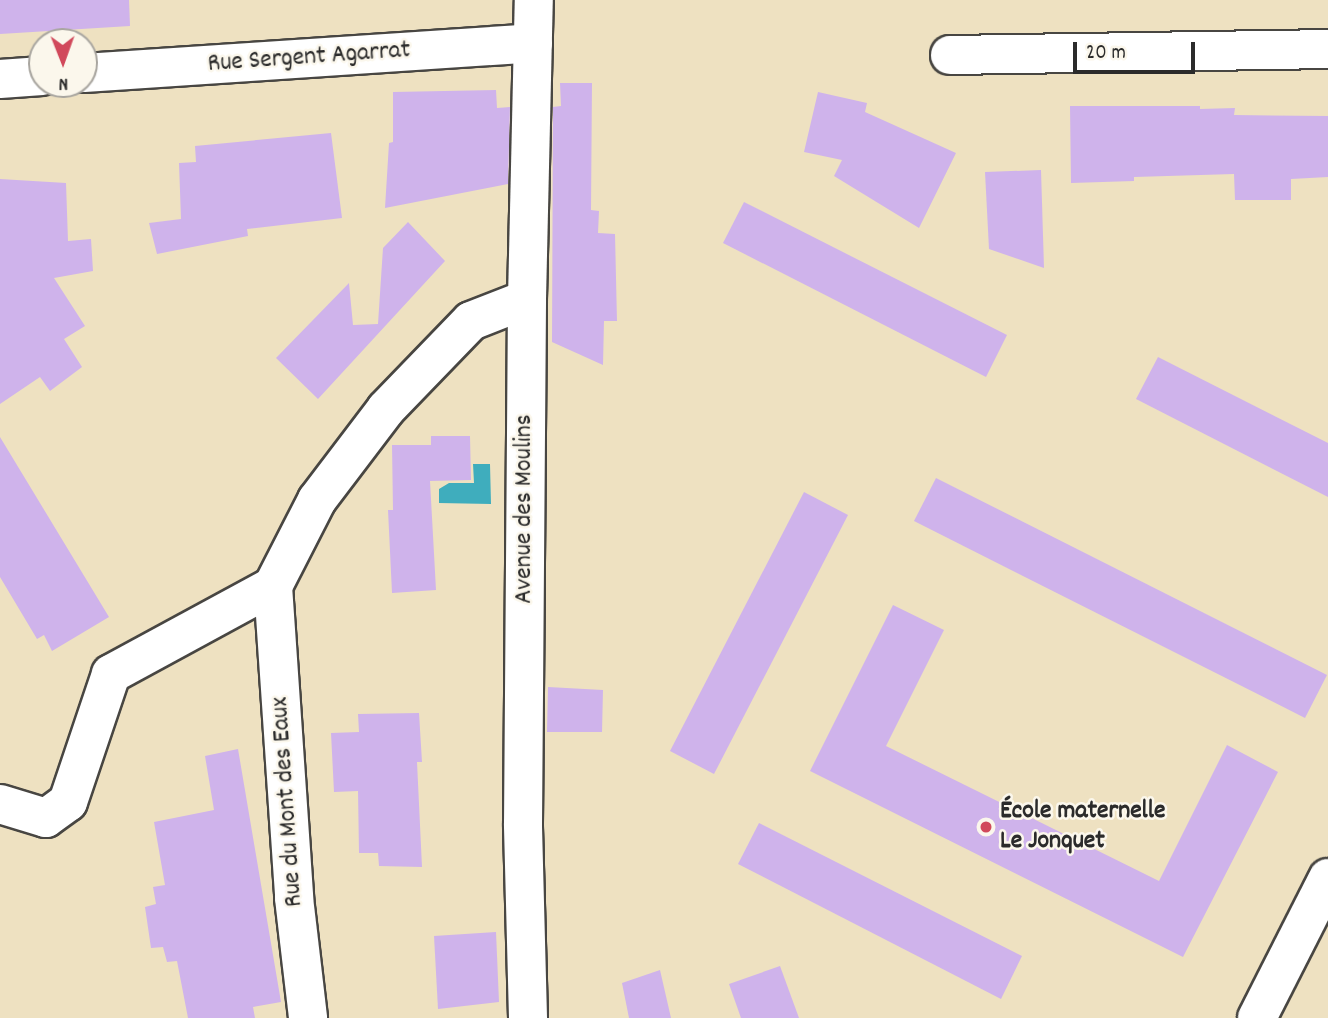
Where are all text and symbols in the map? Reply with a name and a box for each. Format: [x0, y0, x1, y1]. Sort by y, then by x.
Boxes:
north arrow [28, 28, 98, 98]
scale bar [1076, 28, 1198, 72]
street label: Rue Sergent Agarrat [207, 35, 411, 81]
text: 20 m [1086, 39, 1126, 69]
text: N [58, 69, 68, 96]
street label: Avenue des Moulins [509, 414, 541, 604]
street label: Rue du Mont des Eaux [265, 696, 311, 908]
place label: École maternelle Le Jonquet [1000, 796, 1165, 858]
marker: École maternelle Le Jonquet [978, 819, 994, 835]

